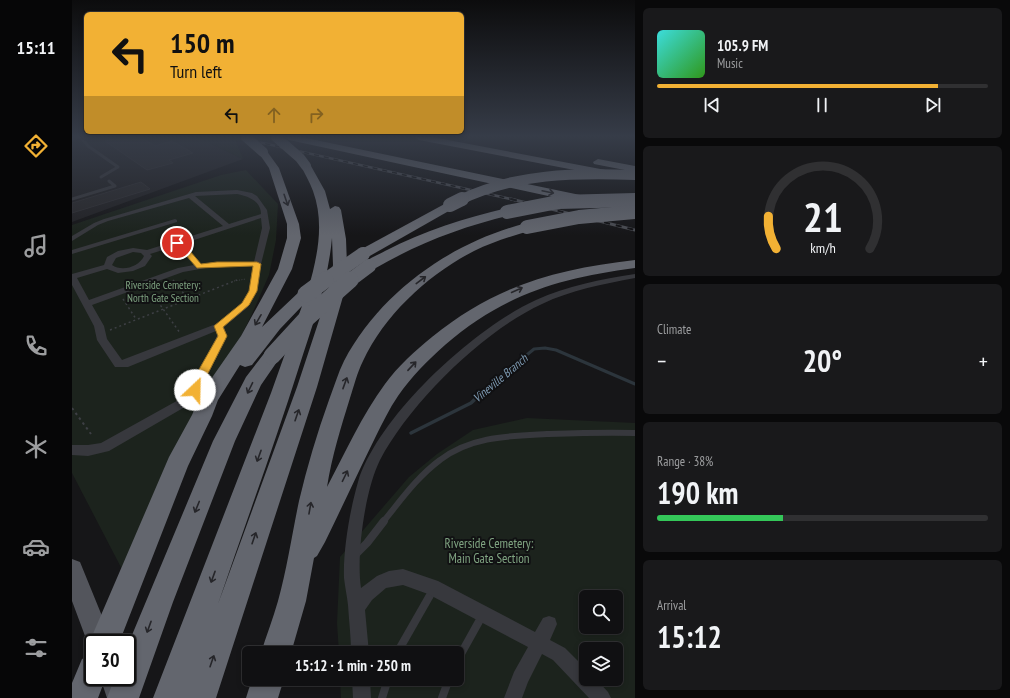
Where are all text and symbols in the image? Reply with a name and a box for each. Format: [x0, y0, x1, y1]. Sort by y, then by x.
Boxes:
text: 150 m [170, 24, 234, 61]
icon: left [104, 28, 156, 80]
text: 15:11 [17, 36, 55, 59]
text: 105.9 FM [717, 36, 768, 55]
text: Music [717, 55, 743, 72]
text: Turn left [170, 60, 222, 83]
icon: previous [701, 94, 723, 116]
icon: pause [811, 94, 833, 116]
icon: next [922, 94, 944, 116]
icon: left [221, 104, 243, 126]
icon: ahead [263, 104, 285, 126]
icon: right [305, 104, 327, 126]
icon: directions [22, 132, 50, 160]
one-way arrow [541, 189, 554, 197]
text: 21 [803, 190, 842, 243]
one-way arrow [282, 193, 290, 205]
pin [160, 226, 194, 260]
icon: music [22, 232, 50, 260]
icon: arrive [166, 232, 188, 254]
text: km/h [810, 238, 835, 257]
one-way arrow [416, 276, 427, 284]
park label: Riverside Cemetery: North Gate Section [125, 278, 201, 305]
one-way arrow [511, 286, 523, 294]
one-way arrow [253, 314, 261, 326]
text: Climate [657, 321, 691, 338]
icon: phone [22, 332, 50, 360]
text: 20° [803, 341, 842, 380]
text: − [657, 347, 666, 375]
text: + [979, 347, 988, 375]
water label: Vineville Branch [469, 350, 531, 405]
one-way arrow [408, 361, 417, 371]
position arrow [174, 369, 216, 411]
one-way arrow [342, 377, 350, 389]
one-way arrow [246, 382, 253, 394]
one-way arrow [294, 410, 302, 422]
icon: climate [22, 433, 50, 461]
one-way arrow [254, 449, 262, 461]
text: Range · 38% [657, 453, 713, 470]
one-way arrow [342, 470, 349, 482]
text: 190 km [657, 473, 738, 512]
one-way arrow [193, 500, 201, 512]
one-way arrow [306, 502, 314, 515]
one-way arrow [251, 532, 259, 544]
icon: car [22, 533, 50, 561]
park label: Riverside Cemetery: Main Gate Section [445, 535, 534, 567]
one-way arrow [209, 571, 216, 584]
map controls [579, 590, 623, 686]
button: search [579, 590, 623, 634]
text: Arrival [657, 597, 686, 614]
text: 15:12 [657, 617, 722, 656]
one-way arrow [145, 621, 152, 634]
icon: filters [22, 634, 50, 662]
speed limit sign: 30 [84, 634, 136, 686]
button: layers [579, 642, 623, 686]
one-way arrow [209, 655, 217, 667]
text: 15:12 · 1 min · 250 m [295, 656, 411, 675]

